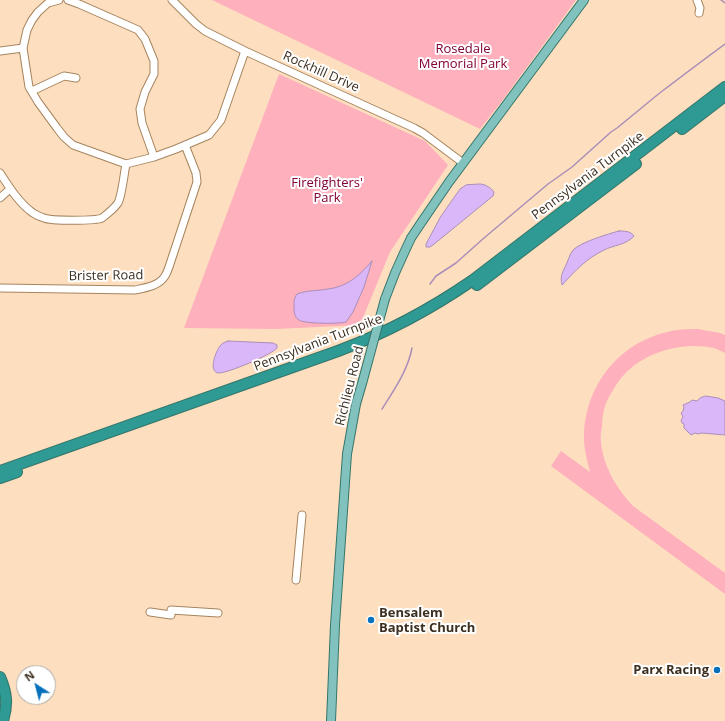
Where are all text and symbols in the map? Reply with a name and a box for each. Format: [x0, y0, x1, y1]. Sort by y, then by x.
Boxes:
park label: Rosedale Memorial Park [419, 41, 507, 72]
street label: Rockhill Drive [280, 48, 362, 96]
street label: Pennsylvania Turnpike [529, 129, 647, 223]
park label: Firefighters' Park [291, 175, 363, 206]
street label: Brister Road [68, 268, 144, 284]
street label: Pennsylvania Turnpike [252, 311, 384, 375]
street label: Richlieu Road [333, 344, 367, 428]
place label: Bensalem Baptist Church [379, 605, 475, 636]
marker: Bensalem Baptist Church [366, 615, 376, 625]
place label: Parx Racing [633, 662, 709, 678]
north arrow [16, 665, 56, 705]
marker: Parx Racing [712, 665, 722, 675]
text: N [21, 667, 37, 684]

